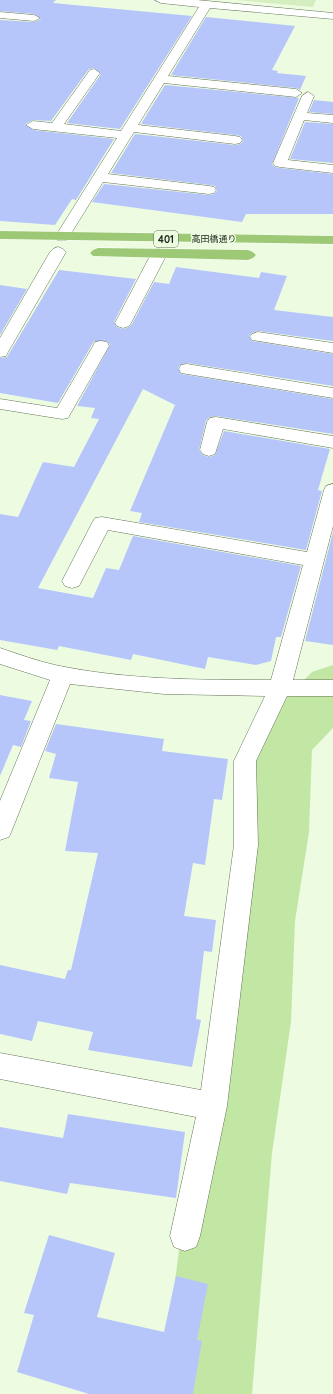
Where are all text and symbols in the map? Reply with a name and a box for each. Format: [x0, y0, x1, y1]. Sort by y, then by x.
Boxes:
road number: 401 [154, 231, 178, 247]
street label: 高田橋通り [191, 233, 237, 244]

